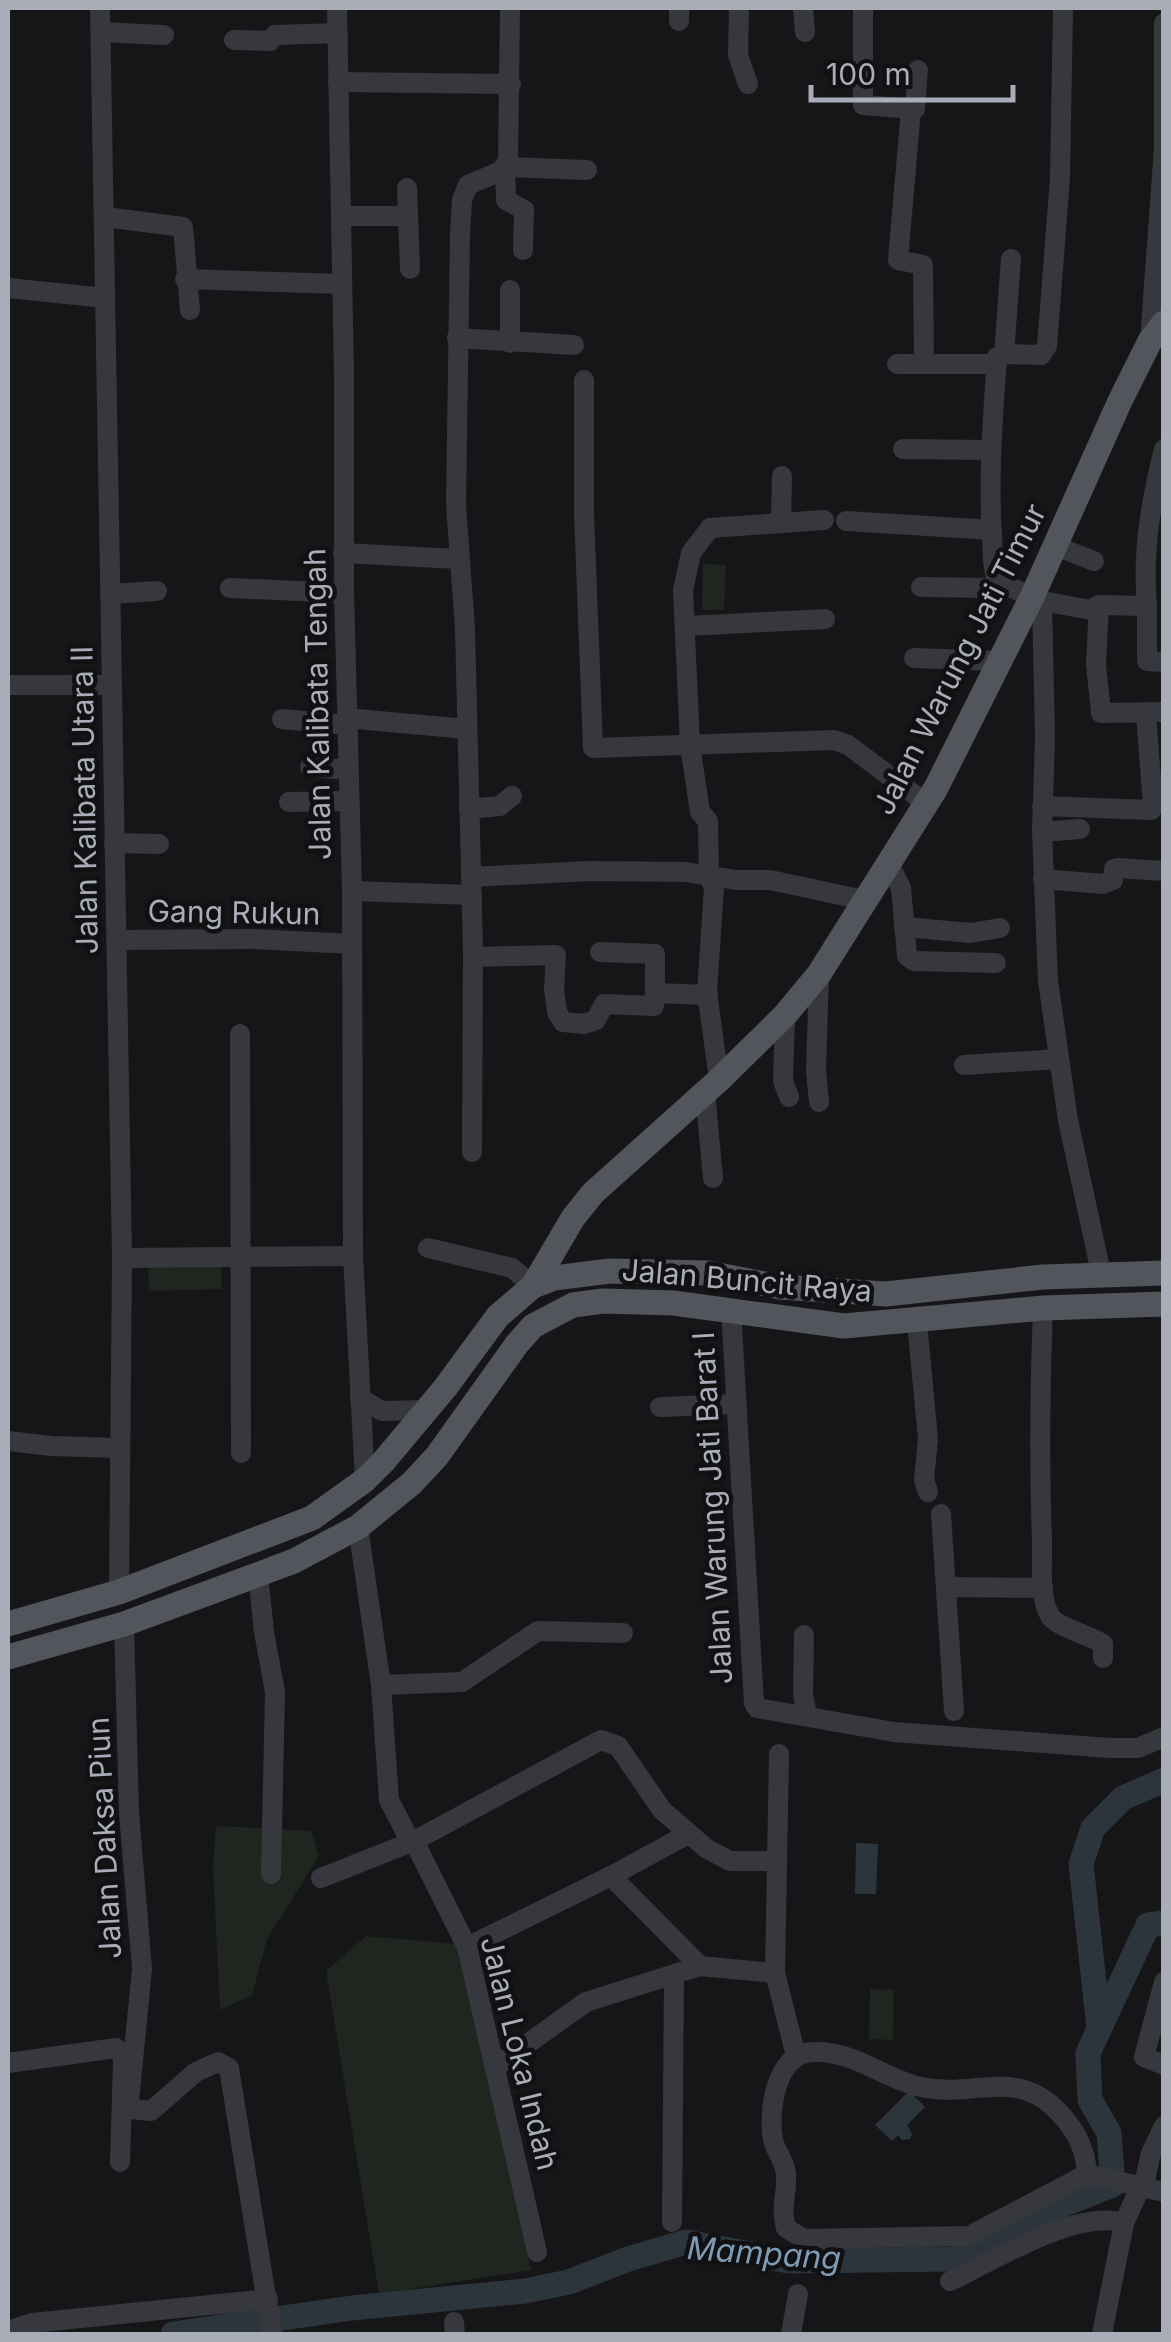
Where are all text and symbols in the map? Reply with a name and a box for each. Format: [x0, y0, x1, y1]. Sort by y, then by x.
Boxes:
scale bar [811, 40, 1014, 102]
text: 100 m [826, 56, 911, 92]
street label: Jalan Warung Jati Timur [865, 498, 1053, 820]
street label: Jalan Kalibata Tengah [296, 548, 338, 860]
street label: Jalan Kalibata Utara II [63, 646, 105, 954]
street label: Gang Rukun [147, 892, 321, 932]
street label: Jalan Buncit Raya [620, 1251, 874, 1309]
street label: Jalan Warung Jati Barat I [685, 1331, 739, 1685]
street label: Jalan Daksa Piun [80, 1716, 128, 1960]
street label: Jalan Loka Indah [474, 1932, 566, 2174]
water label: Mampang [686, 2228, 842, 2278]

